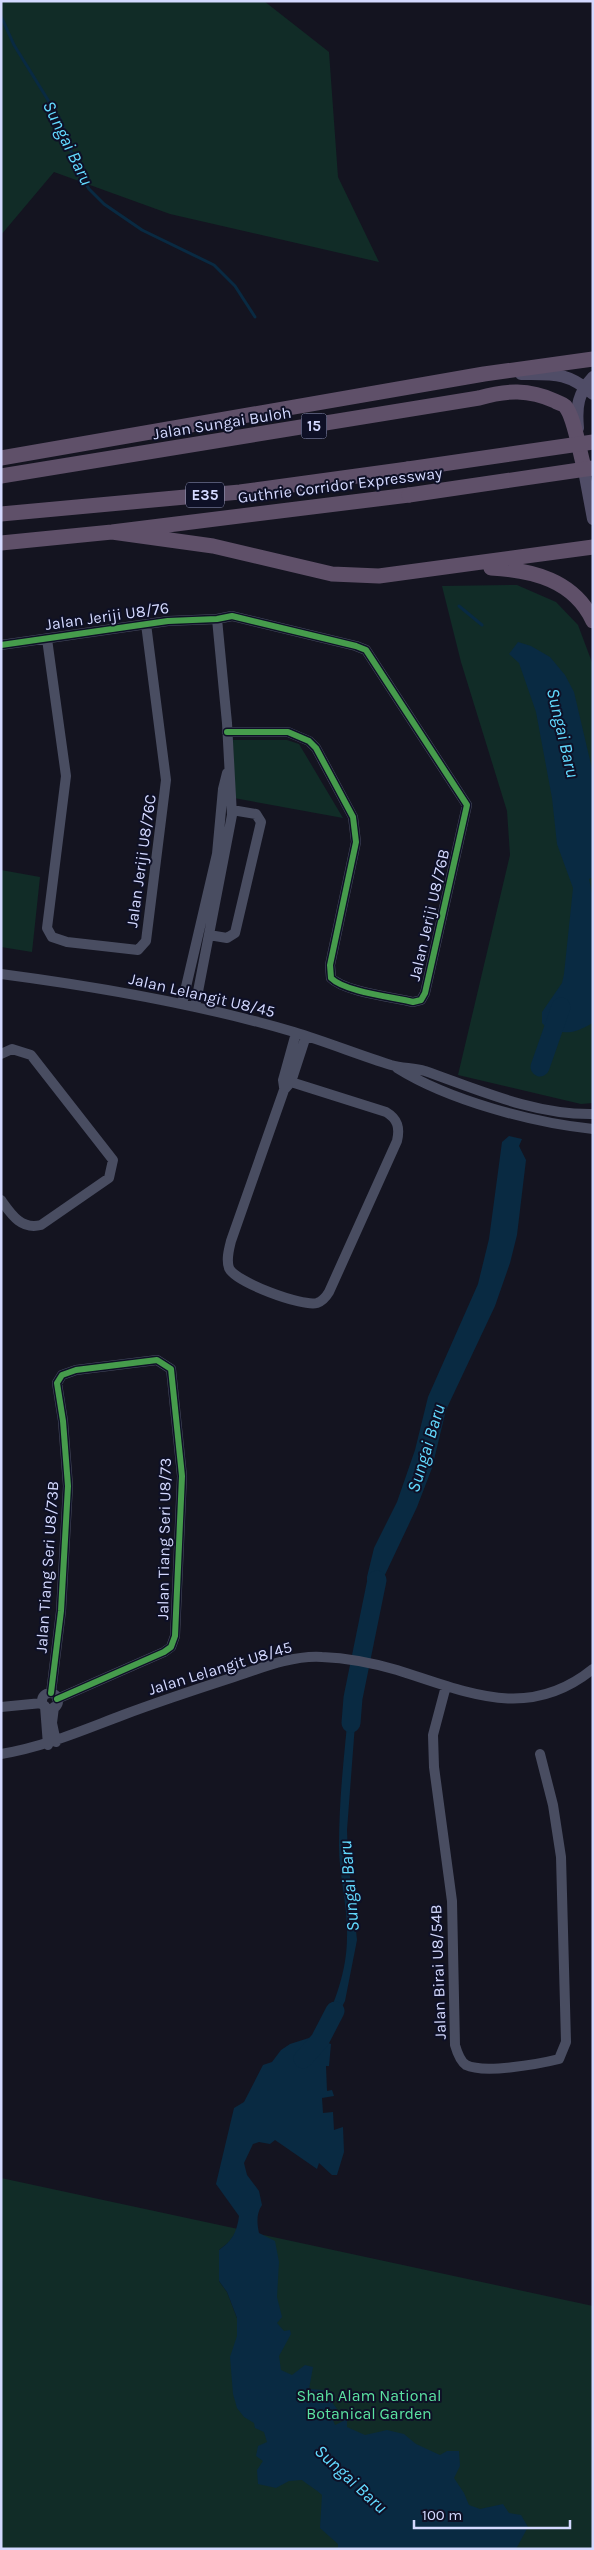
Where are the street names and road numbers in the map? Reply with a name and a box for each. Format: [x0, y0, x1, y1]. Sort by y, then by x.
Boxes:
street label: Jalan Sungai Buloh [151, 403, 293, 443]
road number: 15 [302, 414, 326, 438]
street label: Guthrie Corridor Expressway [237, 463, 444, 507]
road number: E35 [186, 482, 224, 508]
street label: Jalan Jeriji U8/76 [44, 598, 170, 634]
street label: Jalan Jeriji U8/76C [122, 793, 160, 929]
street label: Jalan Jeriji U8/76B [405, 847, 453, 983]
street label: Jalan Lelangit U8/45 [127, 969, 277, 1021]
street label: Jalan Tiang Seri U8/73 [153, 1458, 175, 1620]
street label: Jalan Tiang Seri U8/73B [32, 1480, 62, 1654]
street label: Jalan Lelangit U8/45 [146, 1637, 294, 1699]
street label: Jalan Birai U8/54B [426, 1904, 450, 2040]

